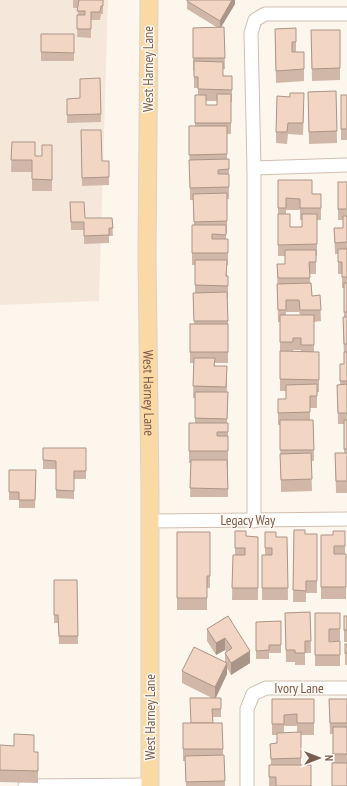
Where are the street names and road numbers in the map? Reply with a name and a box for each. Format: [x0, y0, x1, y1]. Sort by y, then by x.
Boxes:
street label: West Harney Lane [139, 26, 157, 112]
street label: West Harney Lane [139, 350, 158, 436]
street label: Legacy Way [221, 511, 276, 529]
street label: West Harney Lane [141, 674, 159, 760]
street label: Ivory Lane [274, 679, 324, 697]

